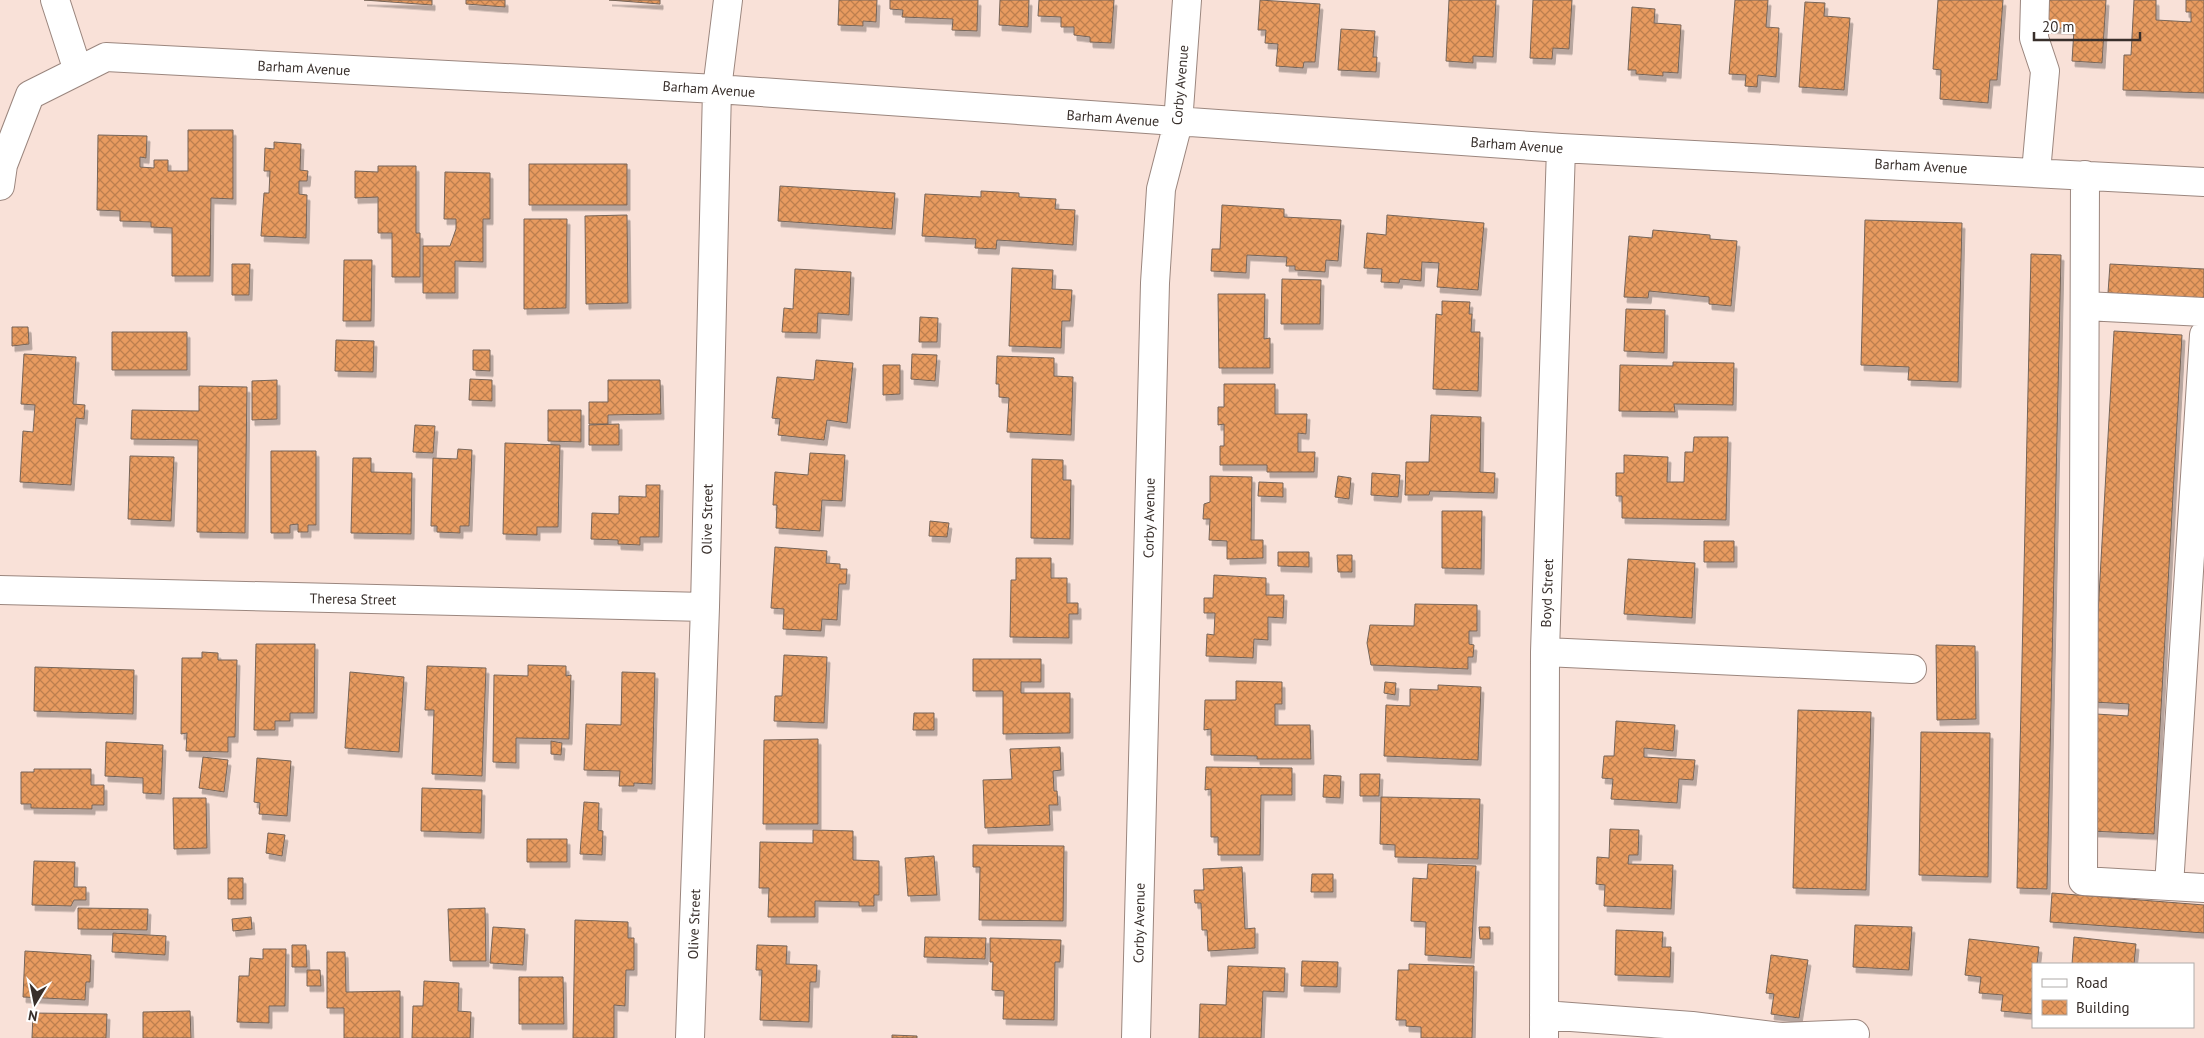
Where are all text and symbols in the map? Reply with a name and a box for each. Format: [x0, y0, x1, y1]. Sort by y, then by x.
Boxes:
scale bar [2034, 10, 2140, 42]
text: 20 m [2042, 17, 2075, 36]
street label: Corby Avenue [1168, 44, 1192, 126]
street label: Barham Avenue [257, 57, 351, 79]
street label: Barham Avenue [662, 77, 756, 101]
street label: Barham Avenue [1066, 106, 1160, 130]
street label: Barham Avenue [1470, 133, 1564, 157]
street label: Barham Avenue [1874, 155, 1968, 177]
street label: Corby Avenue [1139, 478, 1159, 558]
street label: Olive Street [697, 483, 717, 554]
street label: Boyd Street [1537, 558, 1557, 628]
street label: Theresa Street [309, 589, 397, 609]
street label: Corby Avenue [1129, 883, 1149, 963]
street label: Olive Street [684, 888, 704, 960]
legend [2032, 963, 2194, 1028]
text: Road [2076, 973, 2108, 992]
north arrow [10, 978, 60, 1028]
text: Building [2076, 998, 2130, 1017]
text: N [27, 1006, 39, 1025]

